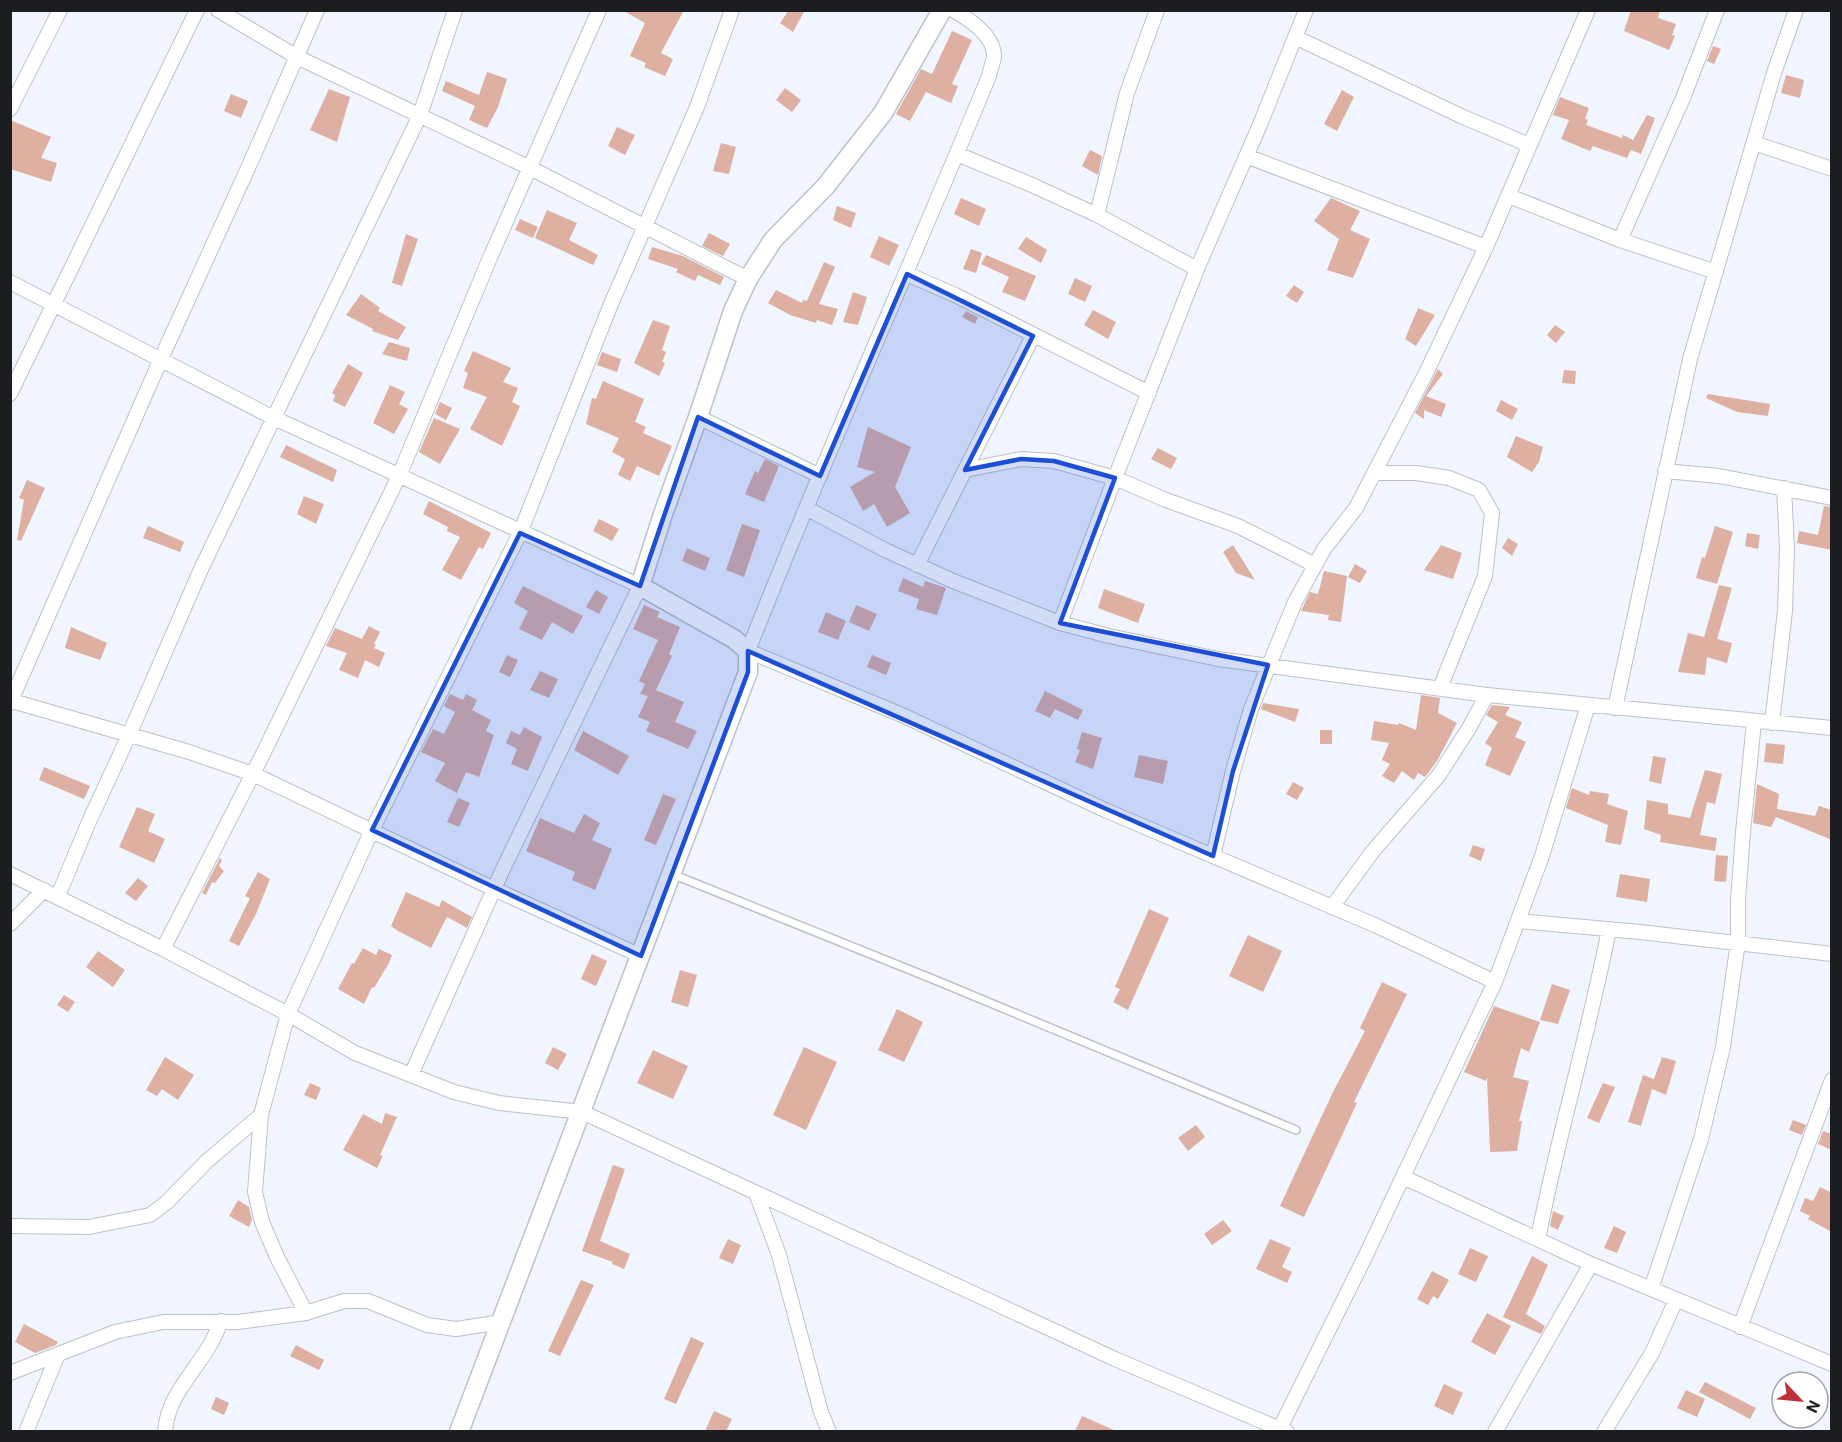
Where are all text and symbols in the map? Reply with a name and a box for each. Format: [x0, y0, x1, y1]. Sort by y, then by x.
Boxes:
north arrow [1770, 1370, 1830, 1430]
text: N [1802, 1397, 1824, 1416]

